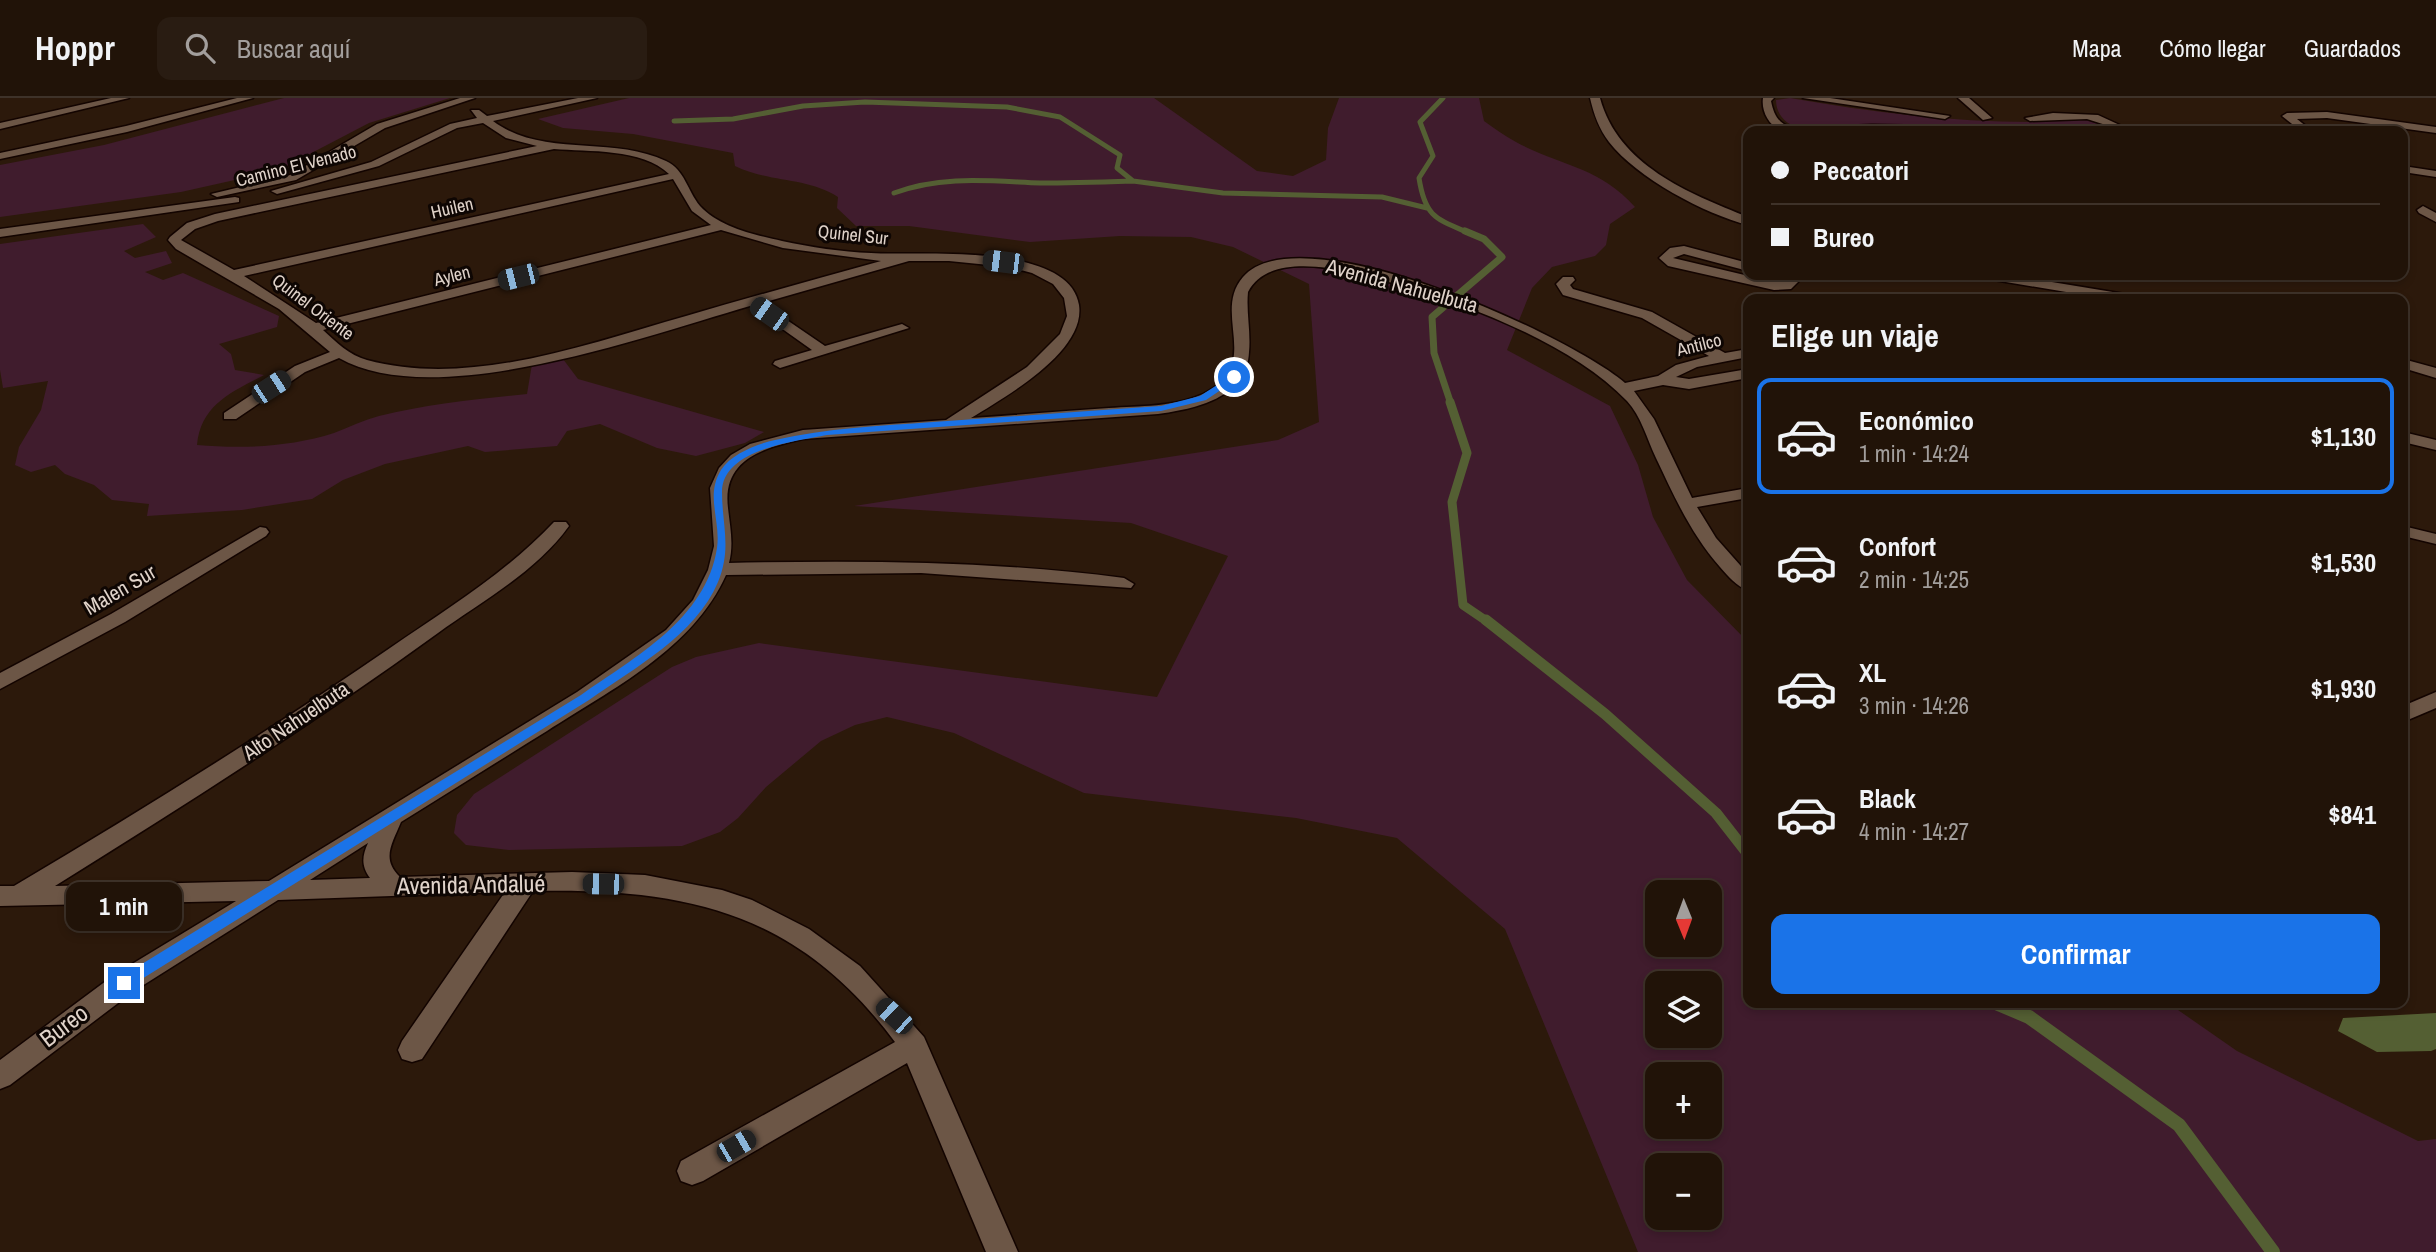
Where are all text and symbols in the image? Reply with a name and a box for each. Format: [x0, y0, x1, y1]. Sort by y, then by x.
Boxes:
search box [157, 17, 647, 80]
text: Hoppr [35, 26, 115, 70]
icon: search [181, 29, 219, 67]
text: Buscar aquí [237, 31, 350, 66]
text: Mapa [2072, 32, 2122, 64]
text: Cómo llegar [2160, 32, 2266, 64]
text: Guardados [2304, 32, 2401, 64]
street label: Camino El Venado [233, 138, 359, 193]
text: Peccatori [1813, 153, 1909, 188]
street label: Huilen [428, 191, 475, 224]
street label: Quinel Sur [817, 218, 890, 251]
text: Bureo [1813, 220, 1875, 255]
car [981, 249, 1026, 275]
street label: Avenida Nahuelbuta [1322, 251, 1482, 320]
street label: Aylen [430, 259, 473, 292]
car [496, 262, 541, 292]
street label: Quinel Oriente [267, 267, 359, 346]
car [746, 293, 793, 335]
text: Elige un viaje [1771, 314, 1939, 357]
street label: Antilco [1673, 327, 1724, 362]
route start [1218, 361, 1250, 393]
car [248, 367, 295, 407]
text: Económico [1859, 403, 1974, 438]
icon: car [1775, 405, 1838, 468]
text: $1,130 [2311, 419, 2376, 454]
text: 1 min · 14:24 [1859, 438, 1969, 469]
text: Confort [1859, 529, 1936, 564]
icon: car [1775, 531, 1838, 594]
text: $1,530 [2311, 545, 2376, 580]
street label: Malen Sur [79, 557, 161, 622]
text: 2 min · 14:25 [1859, 564, 1969, 595]
text: XL [1859, 655, 1886, 690]
icon: car [1775, 657, 1838, 720]
text: $1,930 [2311, 671, 2376, 706]
street label: Alto Nahuelbuta [236, 674, 355, 767]
text: 3 min · 14:26 [1859, 690, 1969, 721]
text: Black [1859, 781, 1916, 816]
icon: car [1775, 783, 1838, 846]
text: $841 [2329, 797, 2376, 832]
text: 4 min · 14:27 [1859, 816, 1969, 847]
street label: Avenida Andalué [395, 867, 546, 901]
car [582, 873, 625, 895]
north arrow [1645, 880, 1722, 957]
map controls [1645, 880, 1722, 1230]
callout: 1 min [66, 882, 182, 930]
text: 1 min [99, 891, 149, 922]
button: Confirmar [1771, 914, 2380, 994]
route end [108, 967, 140, 999]
button: layers [1645, 971, 1722, 1048]
car [872, 994, 917, 1038]
street label: Bureo [33, 997, 94, 1054]
button: + [1645, 1062, 1722, 1139]
car [713, 1126, 760, 1166]
button: − [1645, 1153, 1722, 1230]

